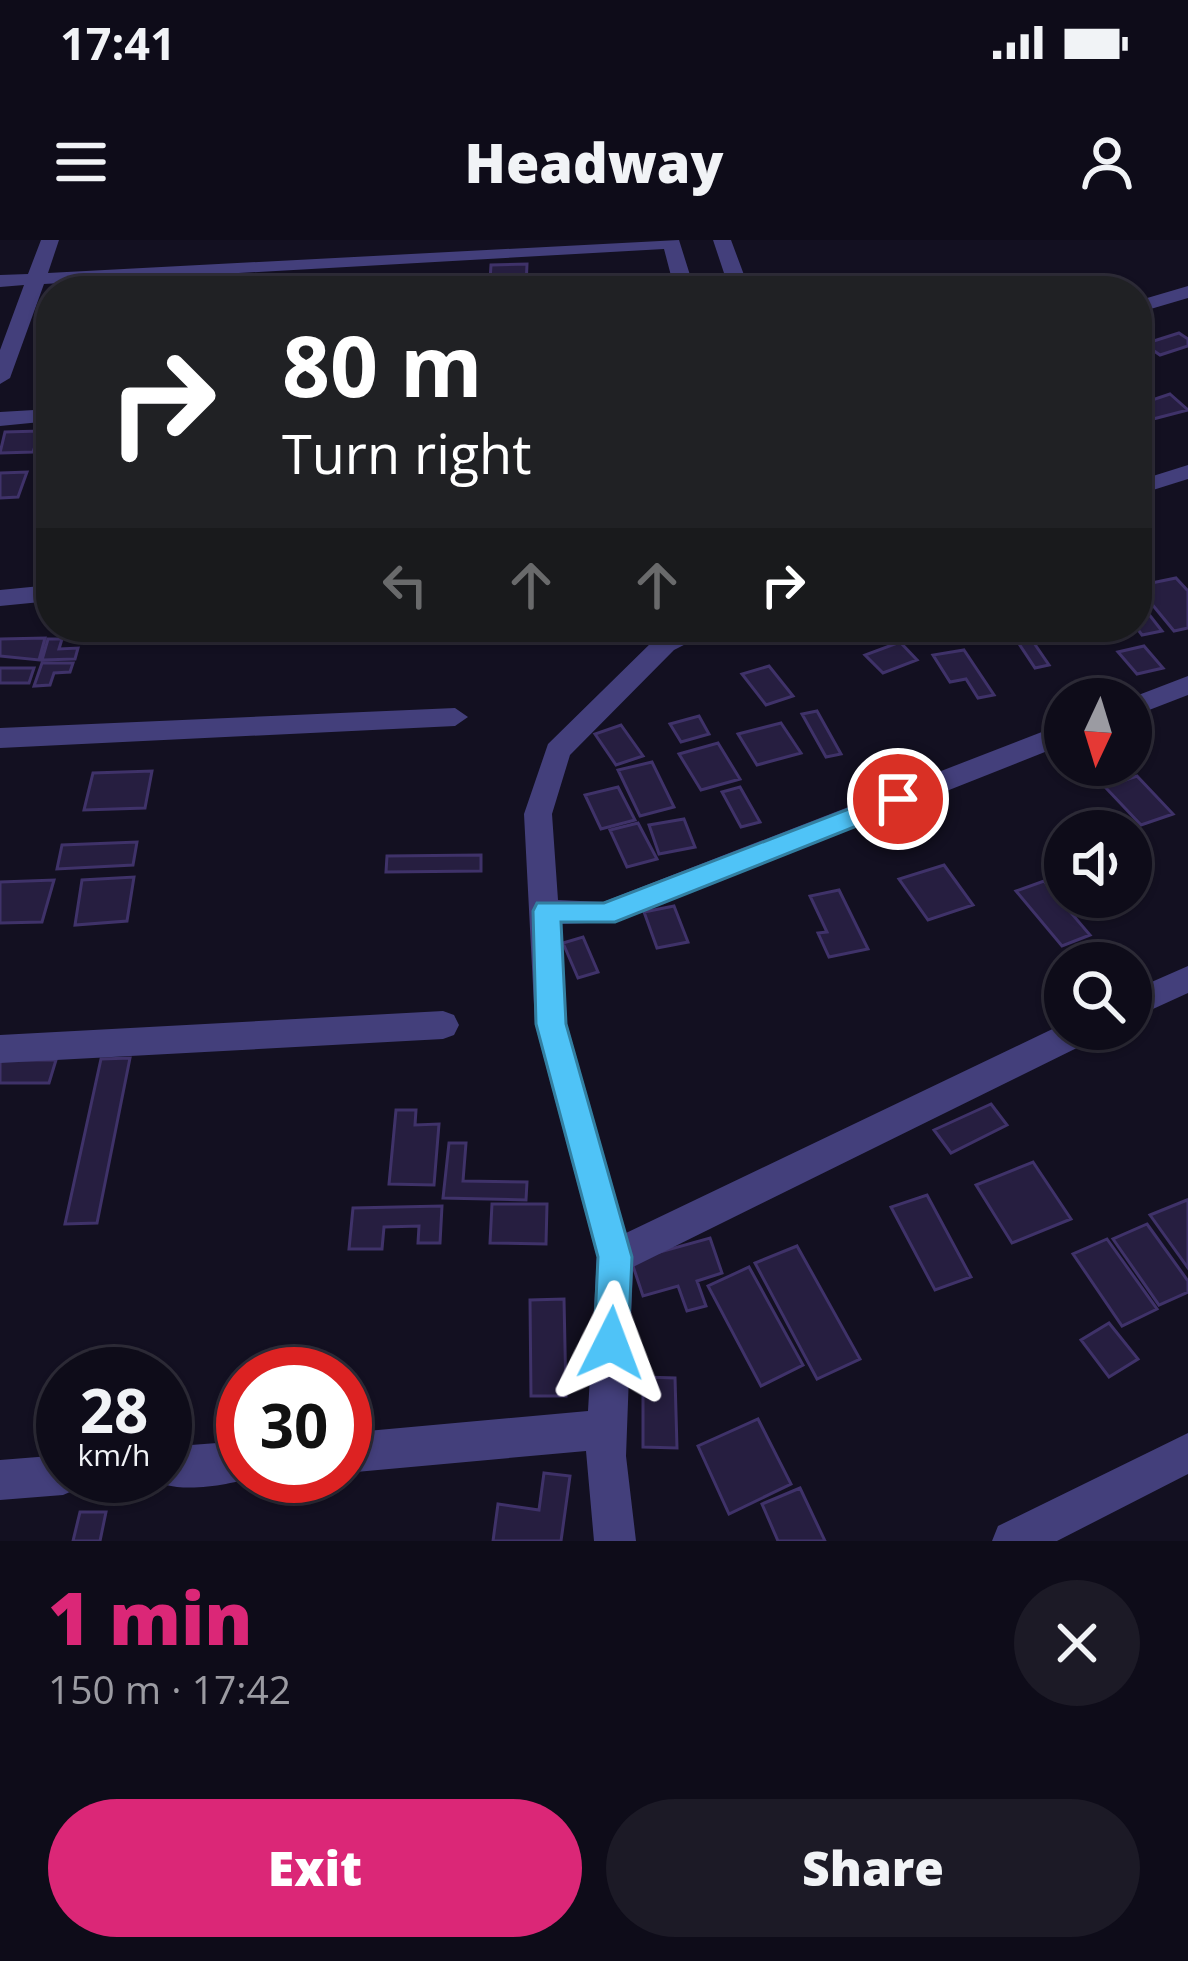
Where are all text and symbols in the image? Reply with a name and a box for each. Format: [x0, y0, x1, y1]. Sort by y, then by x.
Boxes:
text: 17:41 [60, 12, 176, 73]
text: Headway [465, 125, 723, 199]
icon: menu [48, 129, 114, 195]
icon: person [1074, 129, 1140, 195]
text: 80 m [282, 307, 482, 422]
icon: right [84, 324, 240, 480]
text: Turn right [282, 416, 531, 490]
icon: left [372, 552, 438, 618]
icon: ahead [498, 552, 564, 618]
icon: ahead [624, 552, 690, 618]
icon: right [750, 552, 816, 618]
north arrow [1044, 678, 1152, 786]
map controls [1044, 678, 1152, 1050]
pin [847, 748, 949, 850]
icon: arrive [865, 766, 931, 832]
button: sound [1044, 810, 1152, 918]
button: search [1044, 942, 1152, 1050]
position arrow [548, 1280, 674, 1406]
speed limit sign: 30 [216, 1347, 372, 1503]
text: 28 [80, 1369, 148, 1451]
text: km/h [78, 1434, 150, 1475]
text: 1 min [48, 1568, 253, 1666]
button: close [1014, 1580, 1140, 1706]
text: 150 m · 17:42 [48, 1662, 291, 1715]
button: Exit [48, 1799, 582, 1937]
button: Share [606, 1799, 1140, 1937]

